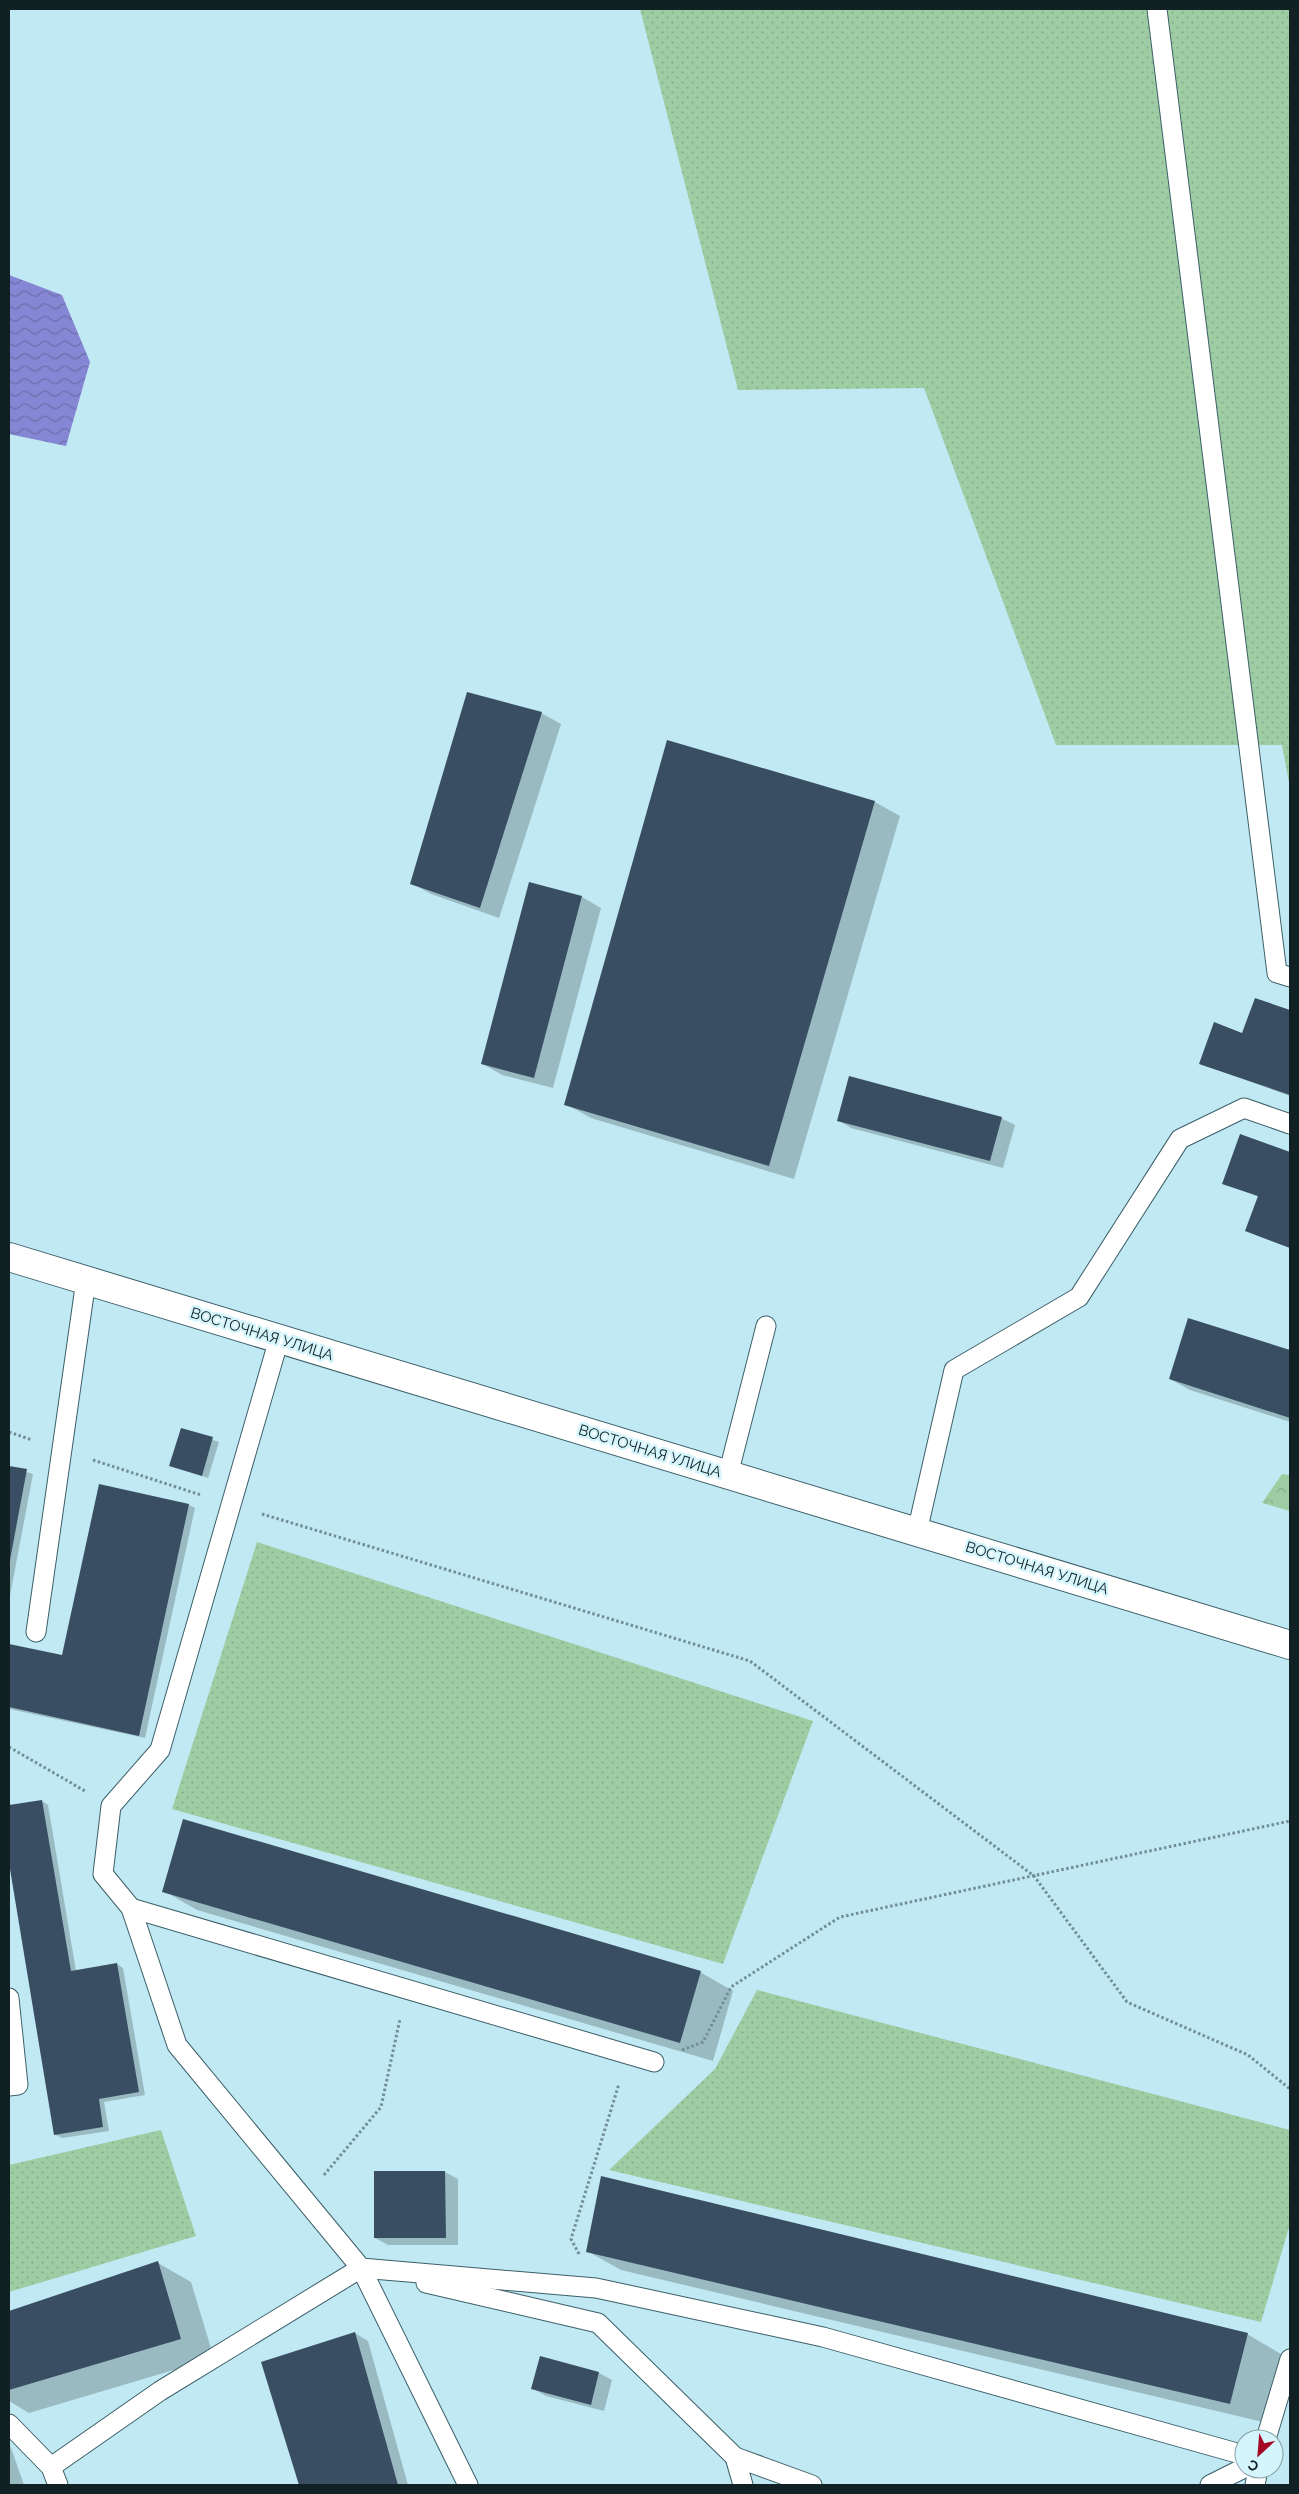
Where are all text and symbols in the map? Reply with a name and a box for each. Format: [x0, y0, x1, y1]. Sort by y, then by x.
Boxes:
street label: ВОСТОЧНАЯ УЛИЦА [188, 1304, 336, 1364]
street label: ВОСТОЧНАЯ УЛИЦА [576, 1421, 724, 1481]
street label: ВОСТОЧНАЯ УЛИЦА [963, 1538, 1111, 1598]
north arrow [1234, 2429, 1284, 2479]
text: С [1245, 2456, 1261, 2475]

